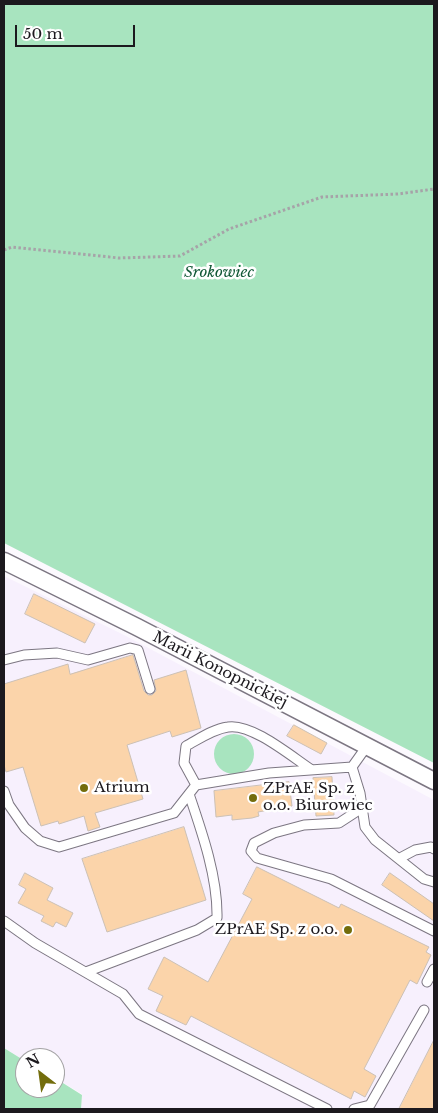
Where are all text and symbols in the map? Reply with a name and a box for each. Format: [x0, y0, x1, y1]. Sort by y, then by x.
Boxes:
scale bar [18, 15, 138, 47]
text: 50 m [23, 24, 63, 43]
park label: Srokowiec [184, 264, 254, 282]
street label: Marii Konopnickiej [150, 628, 290, 712]
place label: Atrium [94, 779, 150, 797]
place label: ZPrAE Sp. z o.o. Biurowiec [263, 780, 373, 815]
marker: Atrium [78, 782, 90, 794]
marker: ZPrAE Sp. z o.o. Biurowiec [247, 792, 259, 804]
place label: ZPrAE Sp. z o.o. [215, 921, 338, 939]
marker: ZPrAE Sp. z o.o. [342, 924, 354, 936]
north arrow [15, 1048, 65, 1098]
text: N [23, 1050, 43, 1072]

